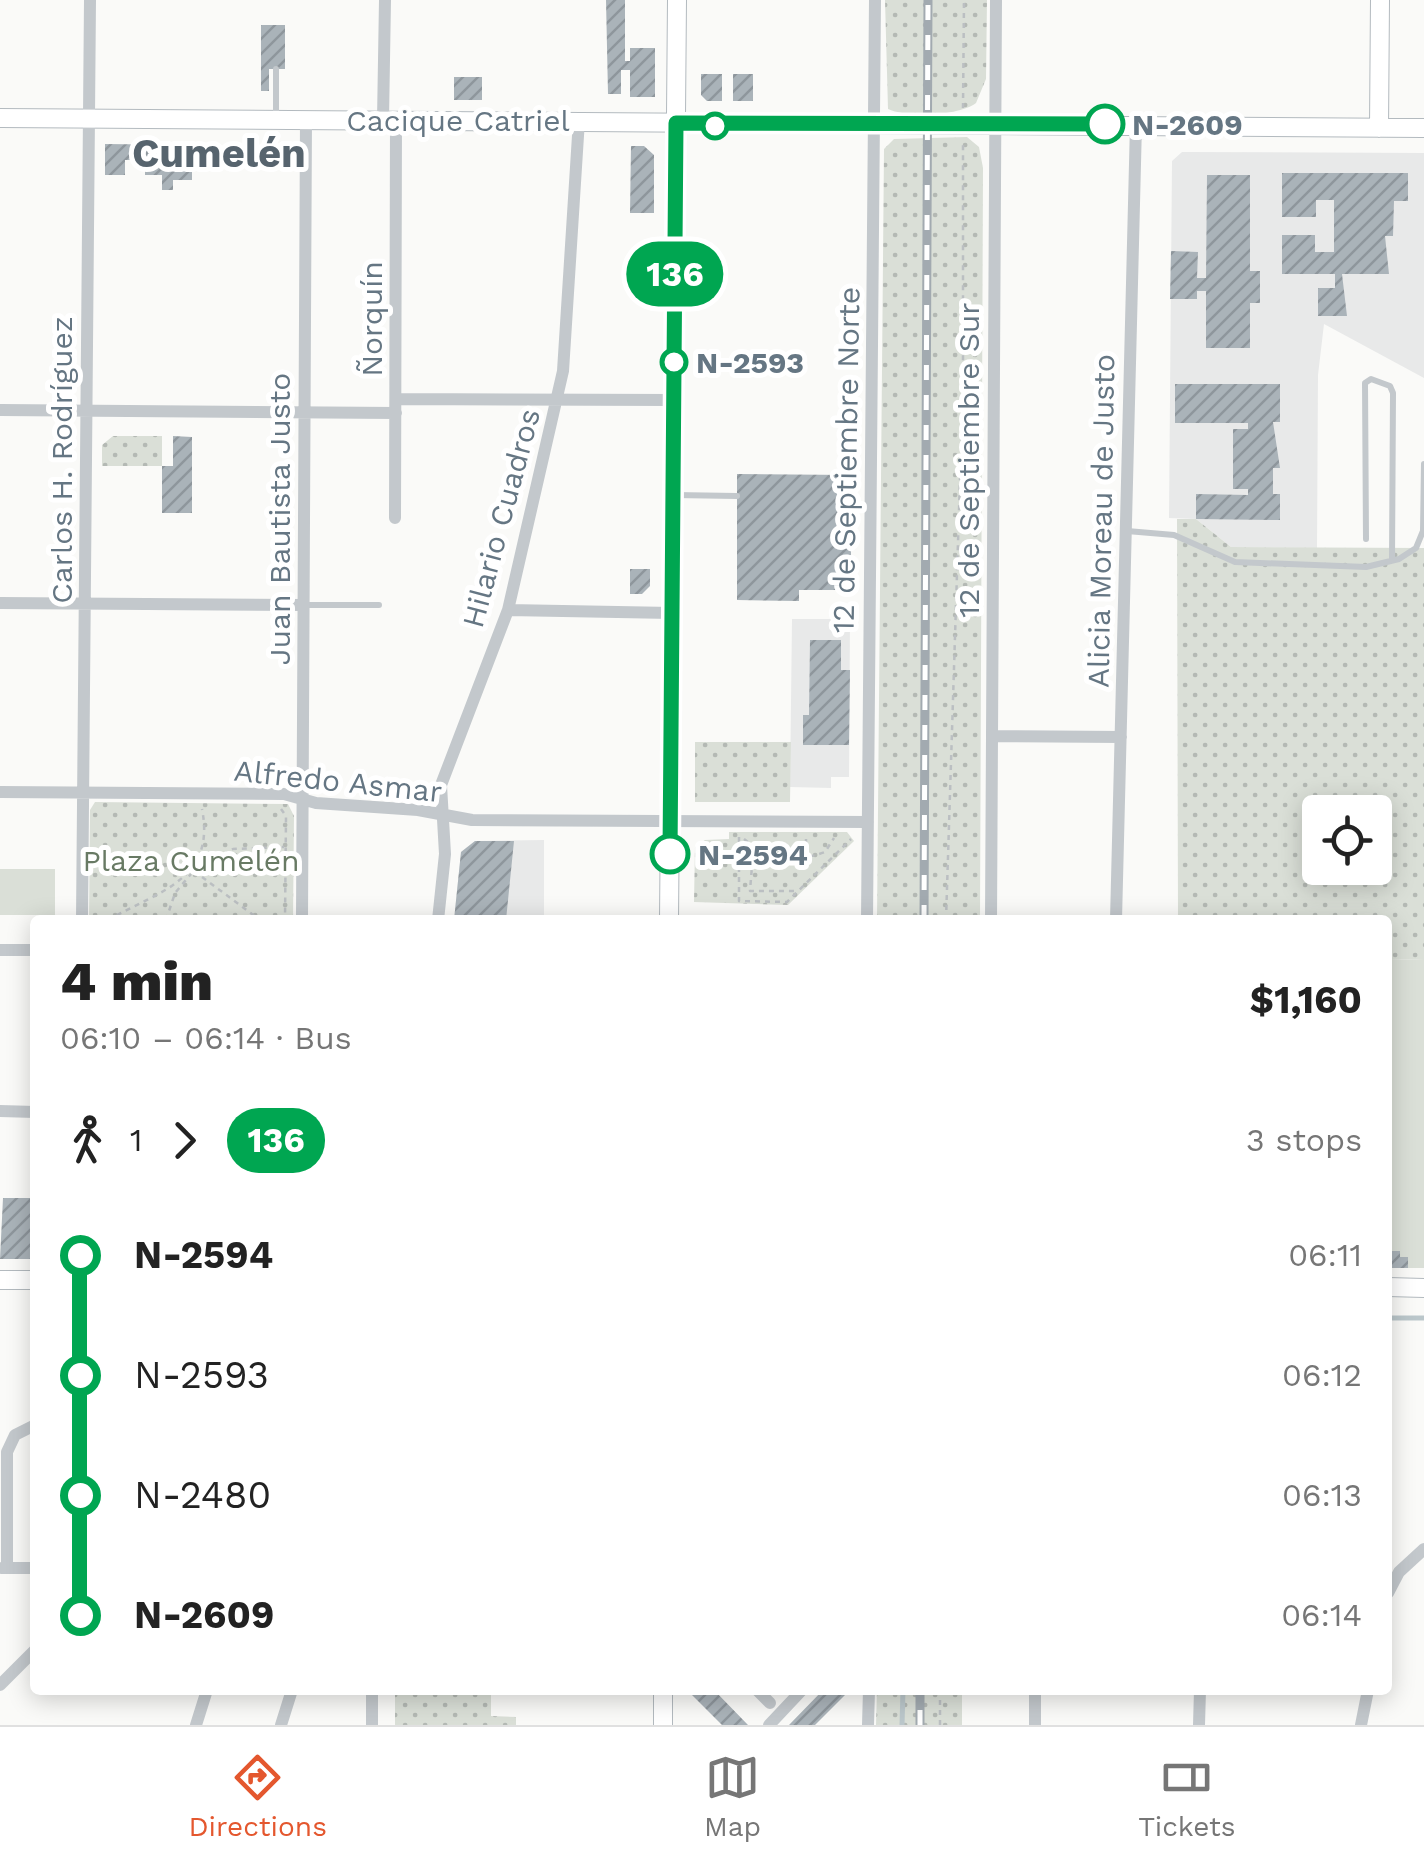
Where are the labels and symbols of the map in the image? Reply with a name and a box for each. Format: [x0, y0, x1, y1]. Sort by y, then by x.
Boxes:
street label: Cacique Catriel [346, 103, 570, 138]
marker: N-2609 [1086, 105, 1124, 143]
place label: N-2609 [1132, 107, 1243, 142]
unlabelled marker [702, 113, 728, 139]
district label: Cumelén [132, 130, 306, 177]
line badge: 136 [618, 242, 732, 306]
street label: Ñorquín [354, 261, 389, 377]
street label: 12 de Septiembre Norte [825, 287, 867, 633]
street label: 12 de Septiembre Sur [951, 302, 986, 618]
street label: Carlos H. Rodríguez [44, 316, 79, 604]
place label: N-2593 [696, 345, 804, 380]
marker: N-2593 [661, 349, 687, 375]
street label: Alicia Moreau de Justo [1081, 354, 1121, 688]
street label: Juan Bautista Justo [262, 373, 297, 665]
street label: Hilario Cuadros [455, 405, 547, 631]
street label: Alfredo Asmar [232, 753, 444, 809]
marker: N-2594 [651, 835, 689, 873]
place label: N-2594 [698, 837, 808, 872]
park label: Plaza Cumelén [82, 843, 300, 878]

